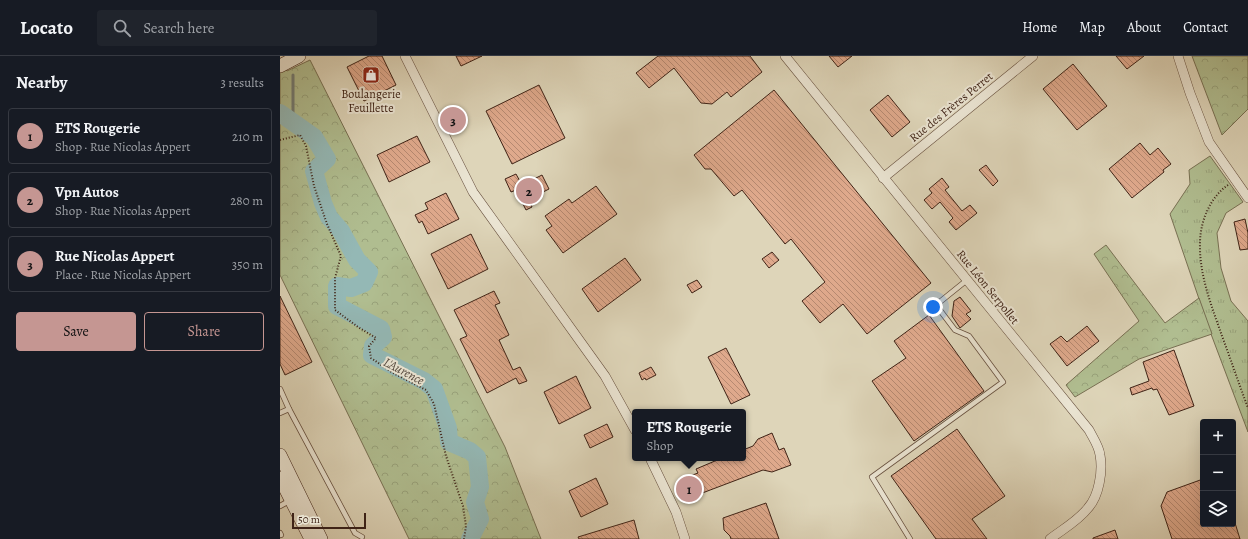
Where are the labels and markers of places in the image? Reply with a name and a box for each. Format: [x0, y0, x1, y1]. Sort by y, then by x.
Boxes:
shop icon: Boulangerie Feuillette [361, 65, 381, 85]
place label: Boulangerie Feuillette [341, 86, 401, 116]
pin: 3 [440, 105, 466, 135]
pin: 2 [516, 176, 542, 206]
pin: 1 [676, 474, 702, 504]

